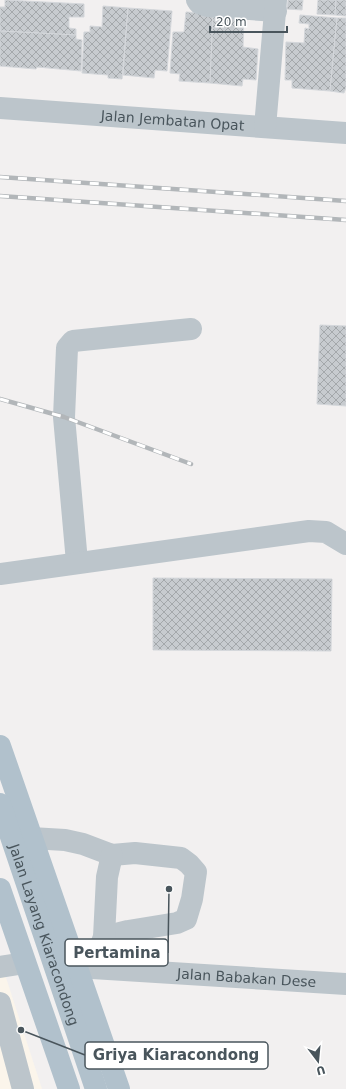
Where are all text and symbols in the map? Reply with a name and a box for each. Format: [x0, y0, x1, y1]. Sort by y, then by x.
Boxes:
scale bar [210, 8, 287, 34]
text: 20 m [216, 15, 247, 29]
street label: Jalan Jembatan Opat [99, 107, 245, 134]
street label: Jalan Layang Kiaracondong [6, 841, 82, 1028]
callout: Pertamina [65, 939, 168, 966]
text: Pertamina [73, 944, 161, 962]
street label: Jalan Babakan Dese [176, 965, 317, 990]
north arrow [298, 1041, 338, 1081]
callout: Griya Kiaracondong [85, 1042, 268, 1069]
text: Griya Kiaracondong [93, 1046, 259, 1064]
text: U [315, 1063, 327, 1078]

